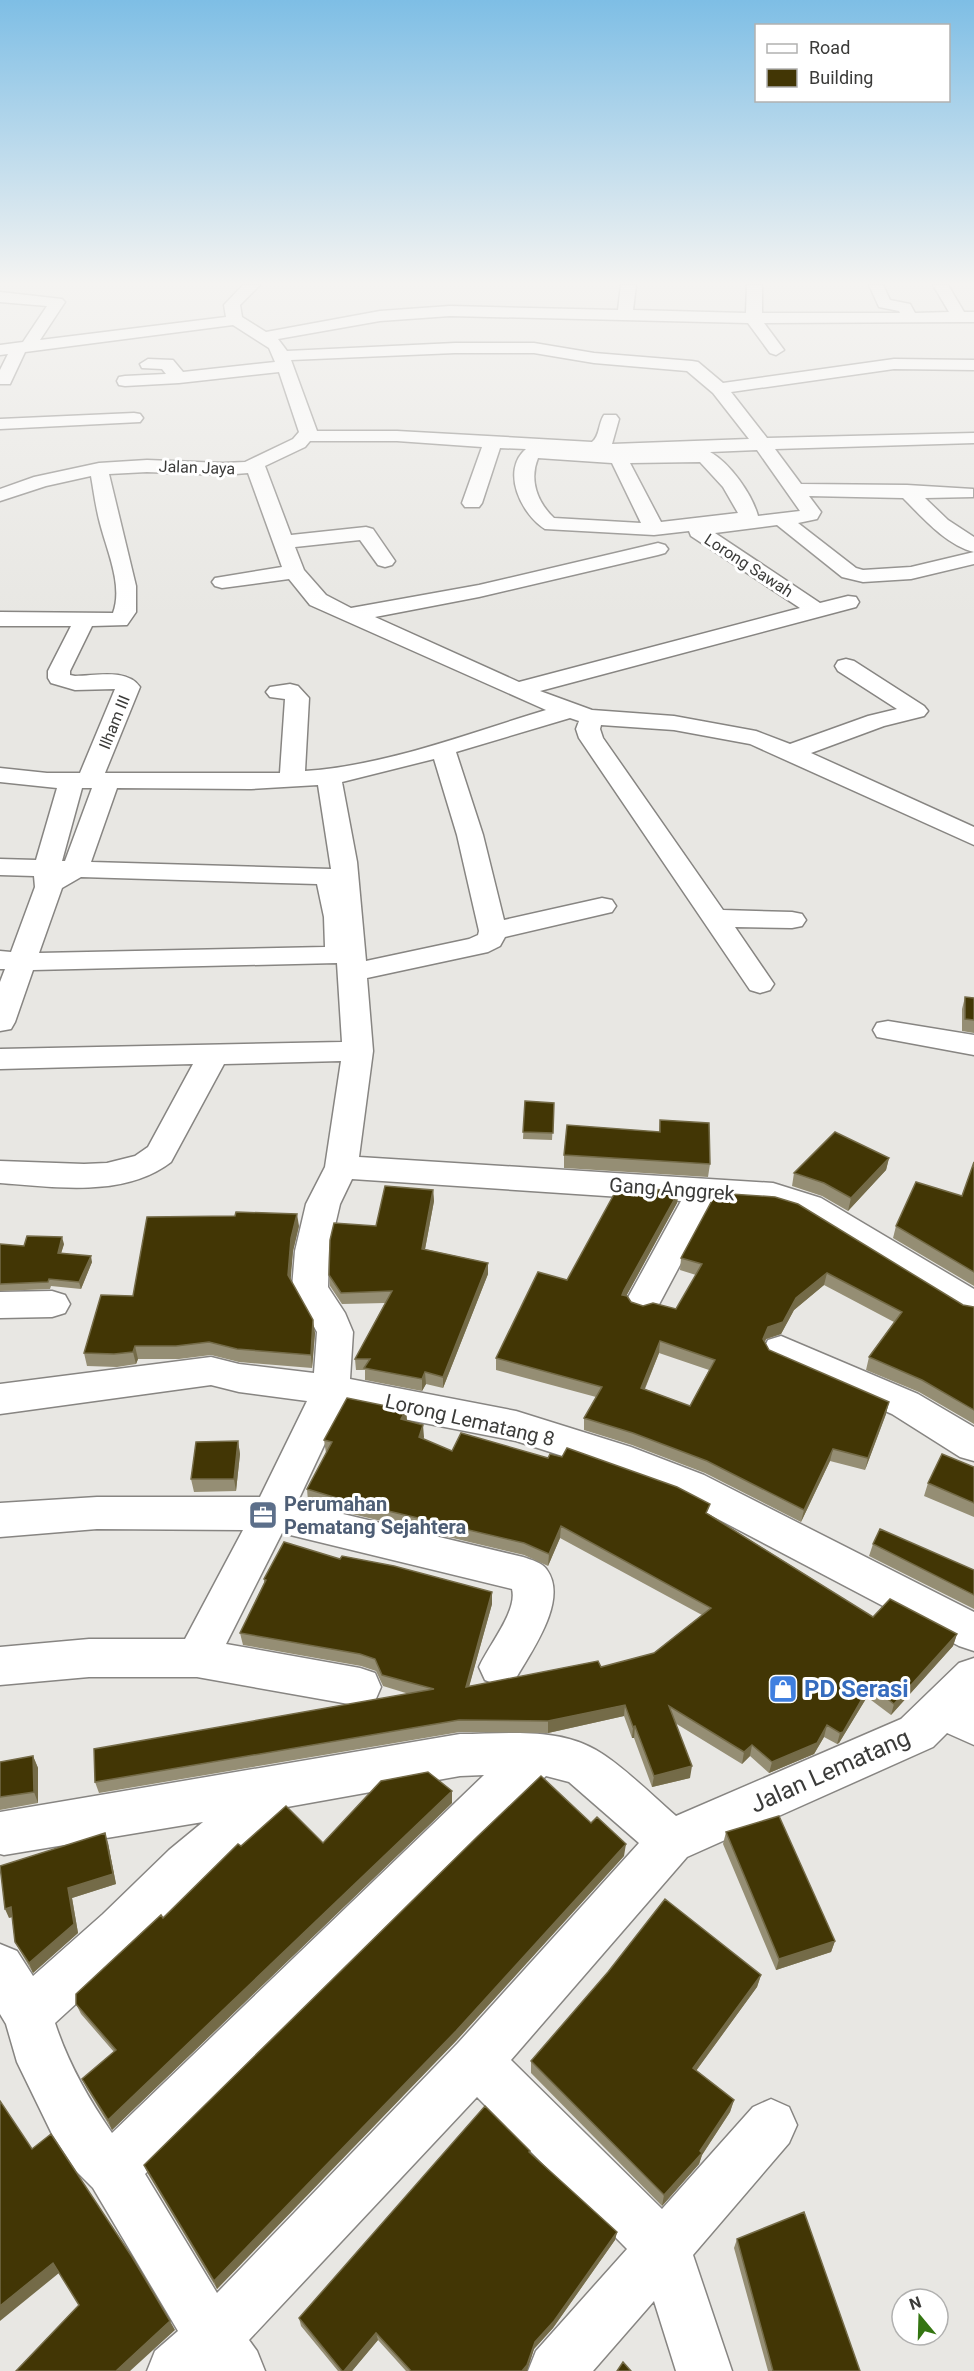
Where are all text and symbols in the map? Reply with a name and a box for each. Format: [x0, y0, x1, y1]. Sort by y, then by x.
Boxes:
legend [755, 24, 950, 102]
text: Road [809, 37, 850, 58]
text: Building [809, 67, 873, 88]
street label: Jalan Jaya [158, 457, 236, 478]
street label: Lorong Sawah [701, 530, 797, 601]
street label: Ilham III [95, 692, 134, 752]
street label: Gang Anggrek [609, 1173, 736, 1205]
street label: Lorong Lematang 8 [383, 1389, 557, 1451]
place label: Perumahan Pematang Sejahtera [284, 1492, 466, 1539]
office icon: Perumahan Pematang Sejahtera [247, 1499, 279, 1531]
shop icon: PD Serasi [767, 1673, 799, 1705]
place label: PD Serasi [804, 1675, 909, 1703]
street label: Jalan Lematang [746, 1723, 914, 1819]
north arrow [890, 2287, 950, 2347]
text: N [907, 2292, 924, 2314]

